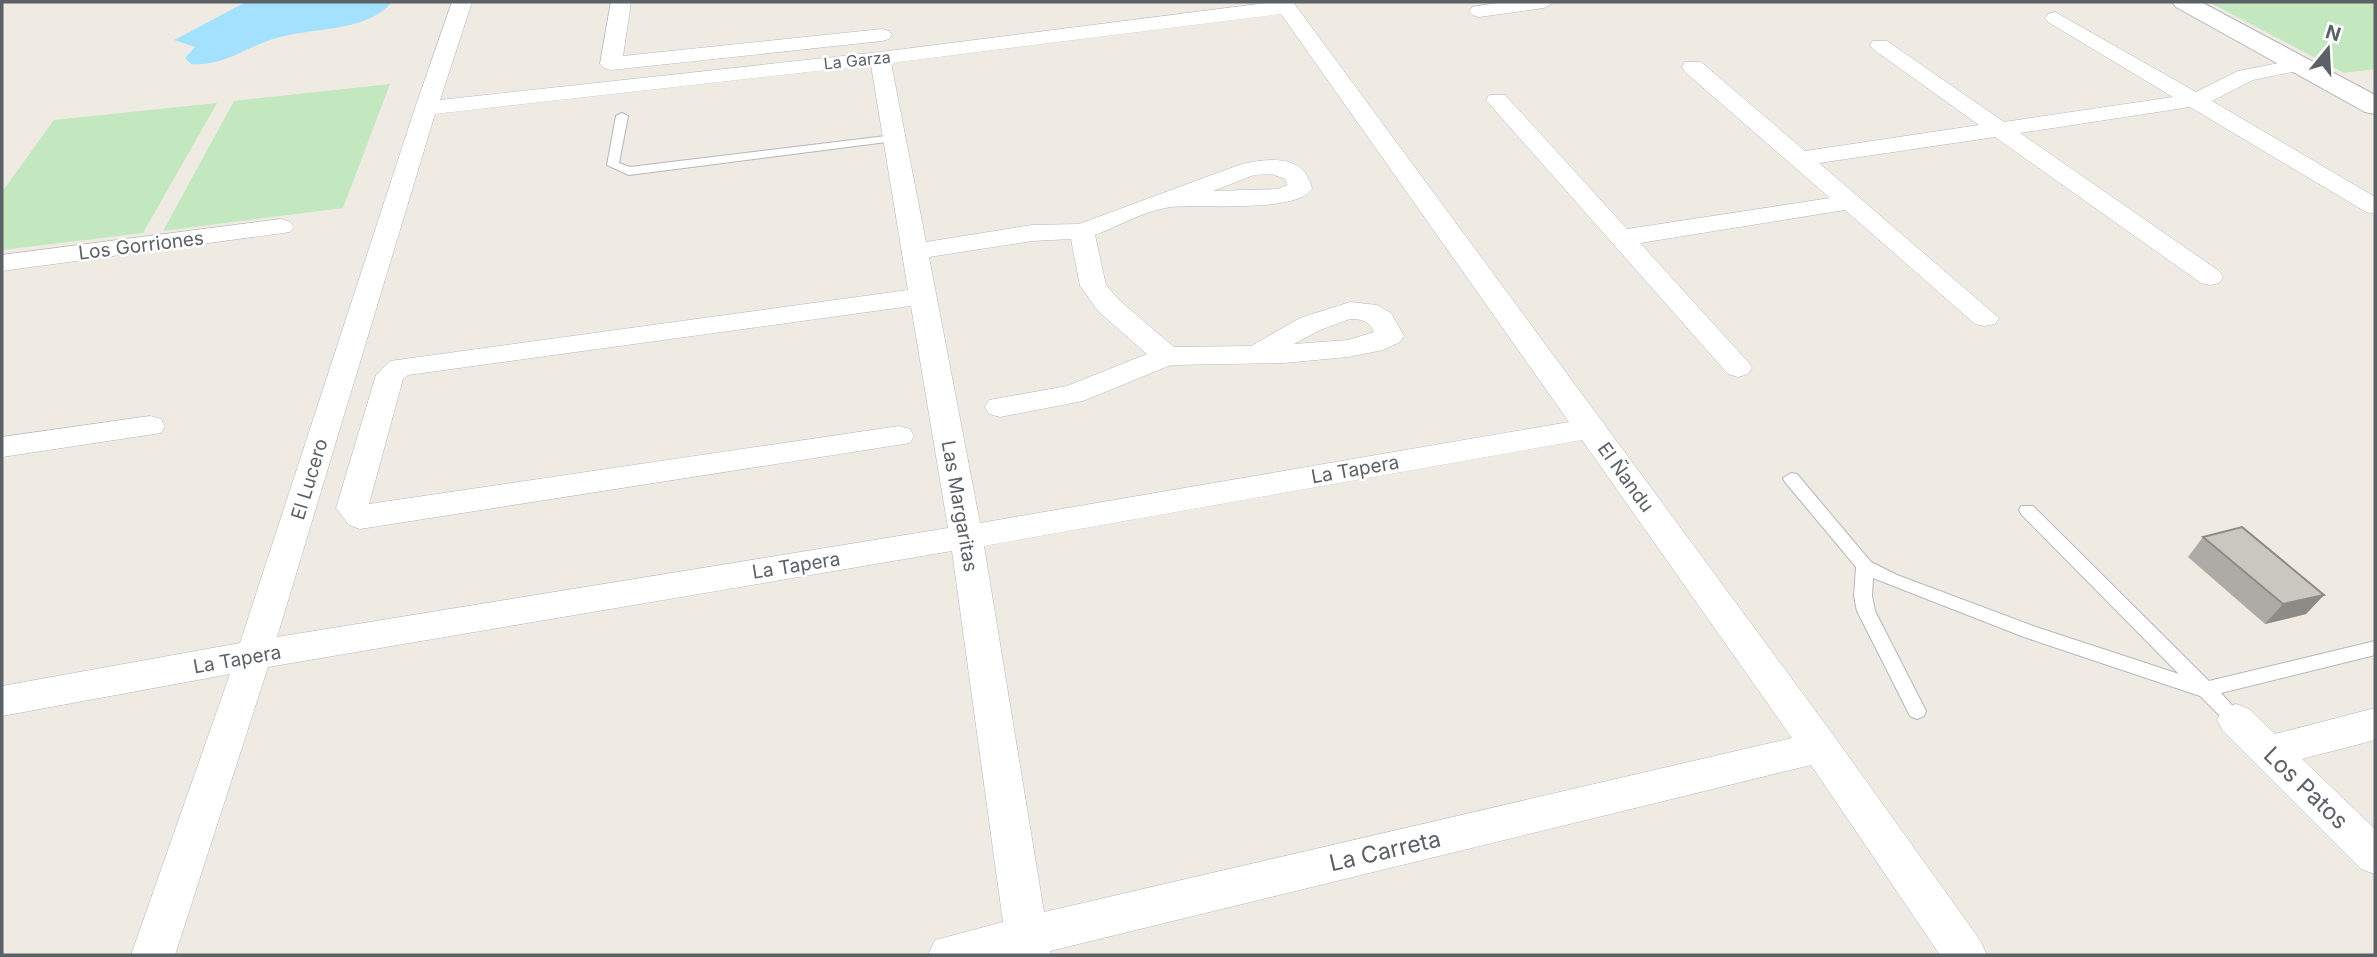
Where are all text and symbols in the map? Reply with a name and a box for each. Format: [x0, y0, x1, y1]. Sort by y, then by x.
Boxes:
north arrow [2293, 14, 2363, 84]
text: N [2323, 20, 2344, 46]
street label: La Garza [822, 47, 892, 73]
street label: Los Gorriones [77, 226, 205, 265]
street label: El Lucero [286, 436, 333, 522]
street label: El Ñandu [1593, 438, 1659, 517]
street label: Las Margaritas [937, 439, 982, 573]
street label: La Tapera [1309, 450, 1401, 489]
street label: La Tapera [750, 547, 842, 584]
street label: La Tapera [191, 640, 283, 679]
street label: Los Patos [2258, 741, 2354, 835]
street label: La Carreta [1327, 825, 1443, 877]

